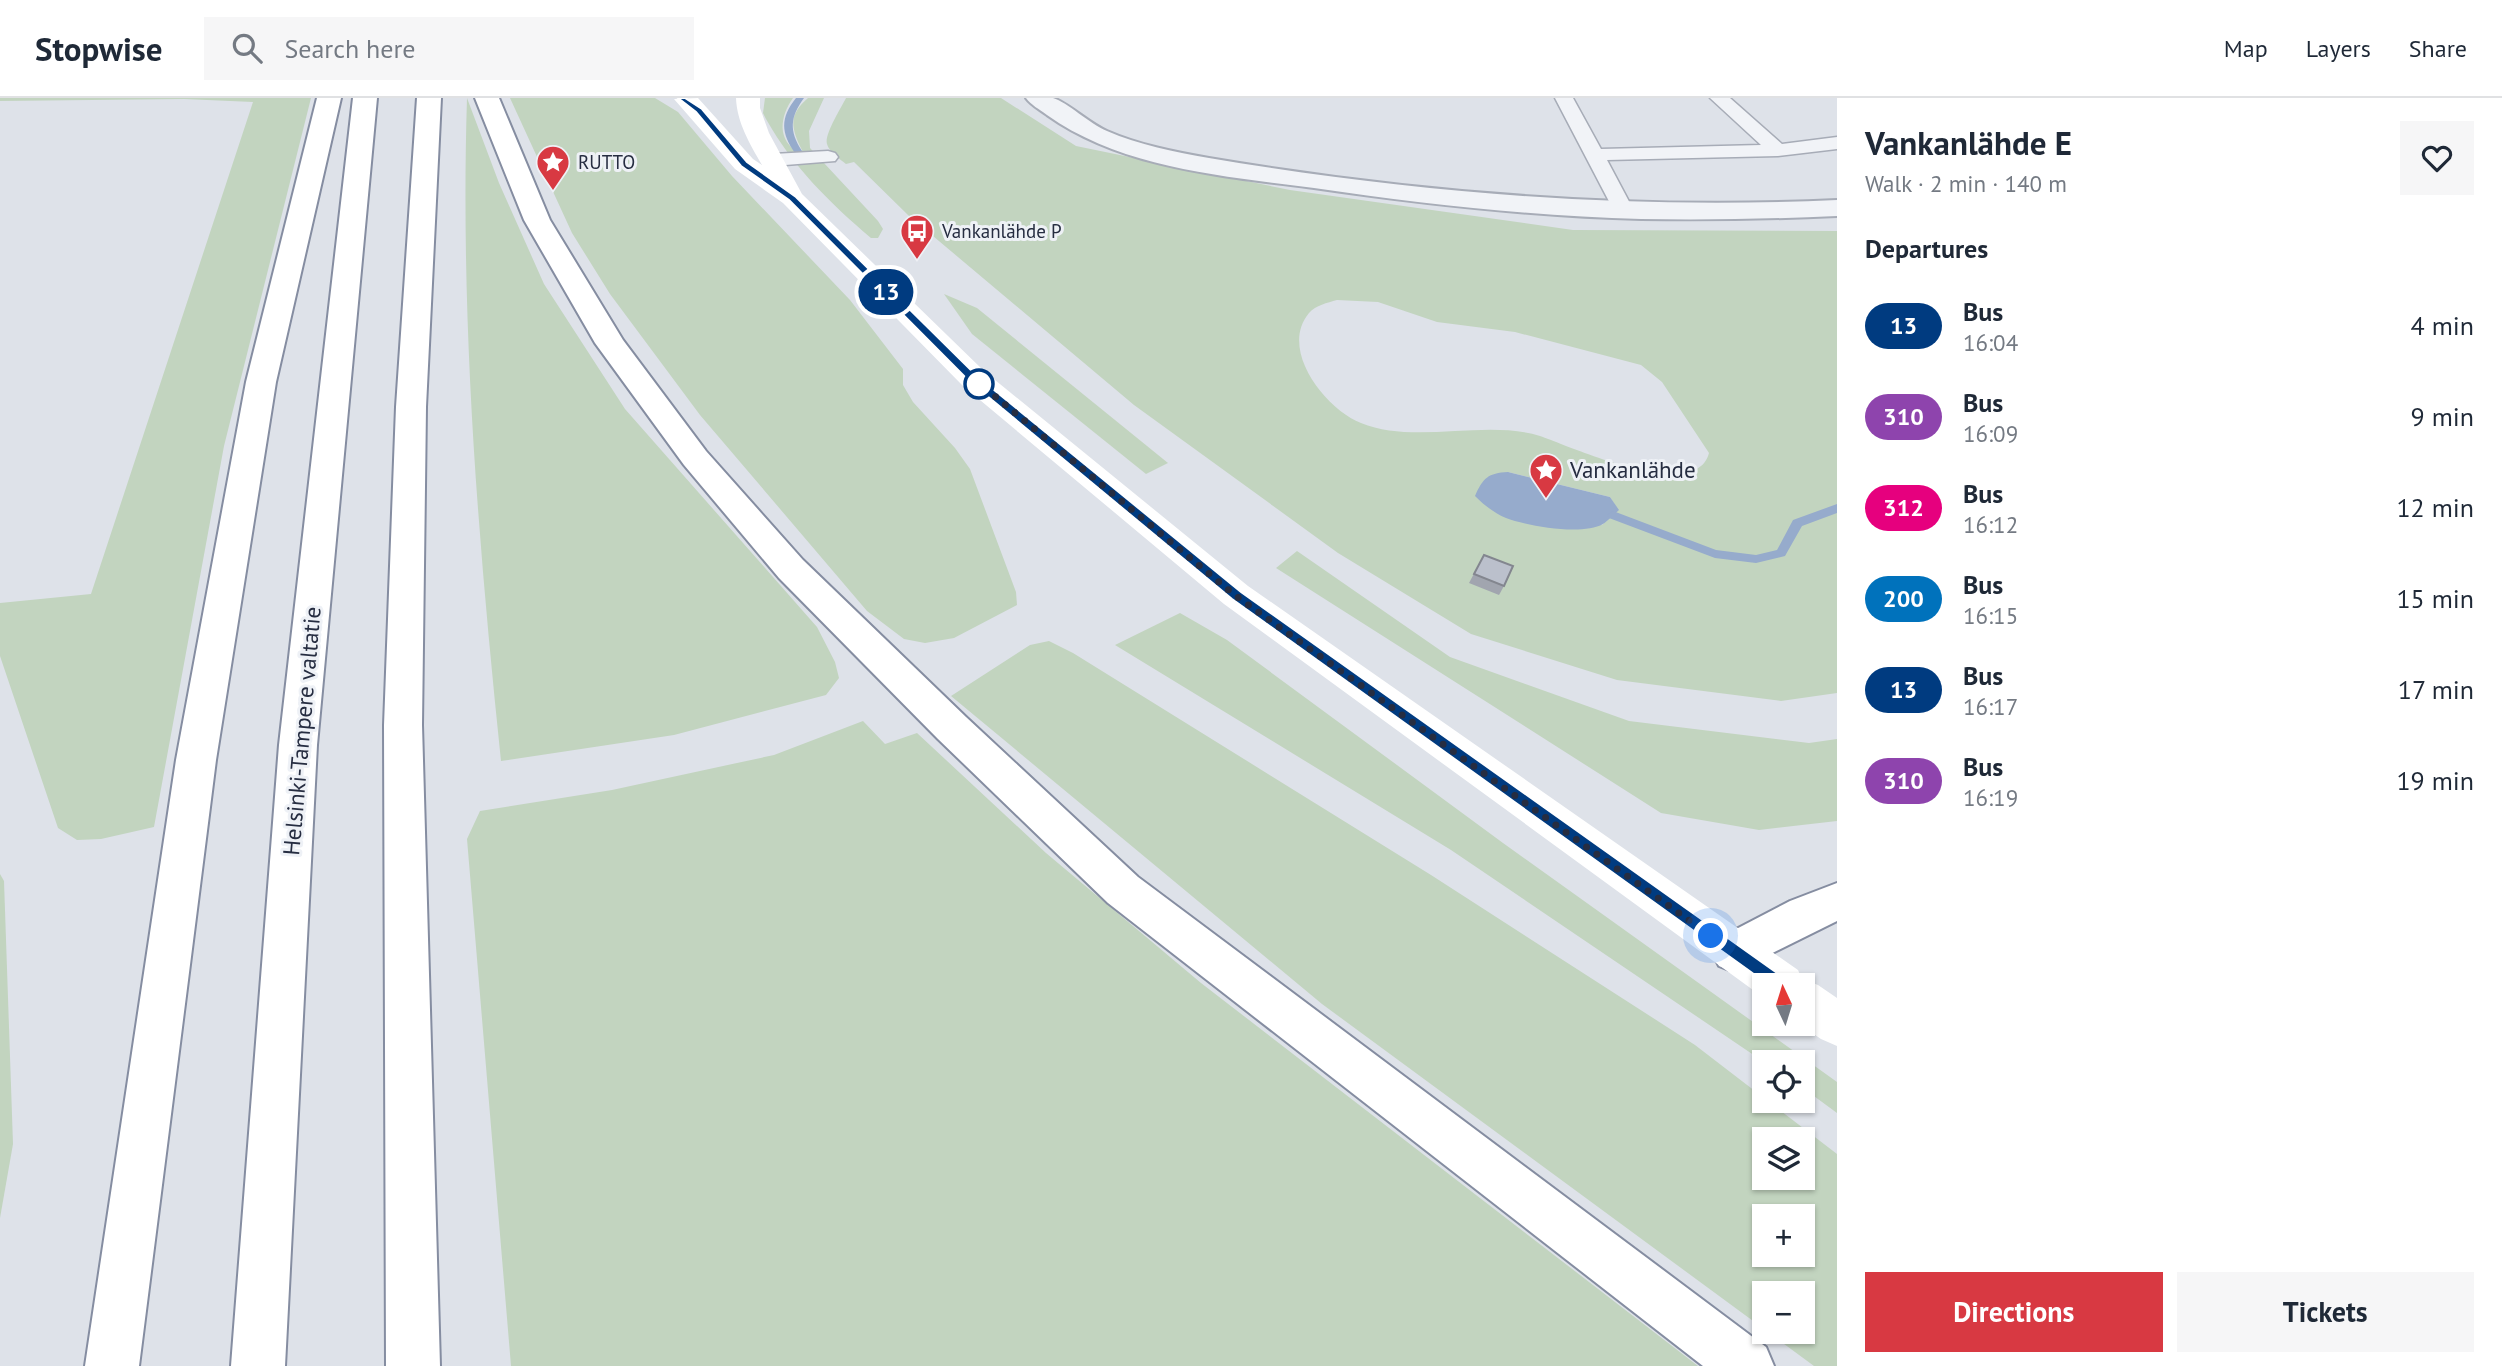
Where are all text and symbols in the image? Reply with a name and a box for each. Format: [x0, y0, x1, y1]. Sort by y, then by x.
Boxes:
search box [204, 17, 694, 80]
text: Stopwise [35, 27, 162, 70]
icon: search [228, 29, 266, 67]
text: Search here [284, 32, 416, 65]
text: Map [2224, 33, 2268, 64]
text: Layers [2306, 33, 2371, 64]
text: Share [2409, 33, 2467, 64]
text: Vankanlähde E [1865, 121, 2072, 164]
button: heart [2400, 121, 2474, 195]
place icon: RUTTO [534, 143, 572, 192]
place label: RUTTO [578, 150, 635, 174]
text: Walk · 2 min · 140 m [1865, 169, 2067, 198]
bus stop icon: Vankanlähde P [898, 212, 936, 261]
place label: Vankanlähde P [941, 219, 1062, 243]
text: Departures [1865, 232, 1988, 265]
line badge: 13 [854, 269, 917, 315]
text: 13 [872, 276, 900, 307]
text: Bus [1963, 295, 2003, 328]
text: 4 min [2411, 309, 2474, 342]
text: 13 [1890, 310, 1917, 341]
text: 16:04 [1963, 328, 2018, 357]
unlabelled marker [964, 369, 994, 399]
text: Bus [1963, 386, 2003, 419]
text: 9 min [2411, 400, 2474, 433]
text: 310 [1883, 401, 1924, 432]
text: 16:09 [1963, 419, 2018, 448]
place icon: Vankanlähde [1527, 451, 1565, 500]
place label: Vankanlähde [1569, 455, 1696, 484]
text: Bus [1963, 477, 2003, 510]
text: 12 min [2396, 491, 2474, 524]
text: 312 [1883, 492, 1924, 523]
text: 16:12 [1963, 510, 2018, 539]
text: Bus [1963, 568, 2003, 601]
text: 15 min [2396, 582, 2474, 615]
text: 200 [1883, 583, 1924, 614]
text: 16:15 [1963, 601, 2018, 630]
street label: Helsinki-Tampere valtatie [276, 605, 327, 857]
text: Bus [1963, 659, 2003, 692]
text: 17 min [2398, 673, 2474, 706]
text: 13 [1890, 674, 1917, 705]
text: 16:17 [1963, 692, 2018, 721]
text: Bus [1963, 750, 2003, 783]
text: 19 min [2396, 764, 2474, 797]
text: 310 [1883, 765, 1924, 796]
text: 16:19 [1963, 783, 2018, 812]
your location [1693, 918, 1728, 953]
north arrow [1752, 973, 1815, 1036]
map controls [1752, 973, 1815, 1344]
button: locate [1752, 1050, 1815, 1113]
button: layers [1752, 1127, 1815, 1190]
button: + [1752, 1204, 1815, 1267]
button: Directions [1865, 1272, 2163, 1352]
button: Tickets [2177, 1272, 2474, 1352]
button: − [1752, 1281, 1815, 1344]

